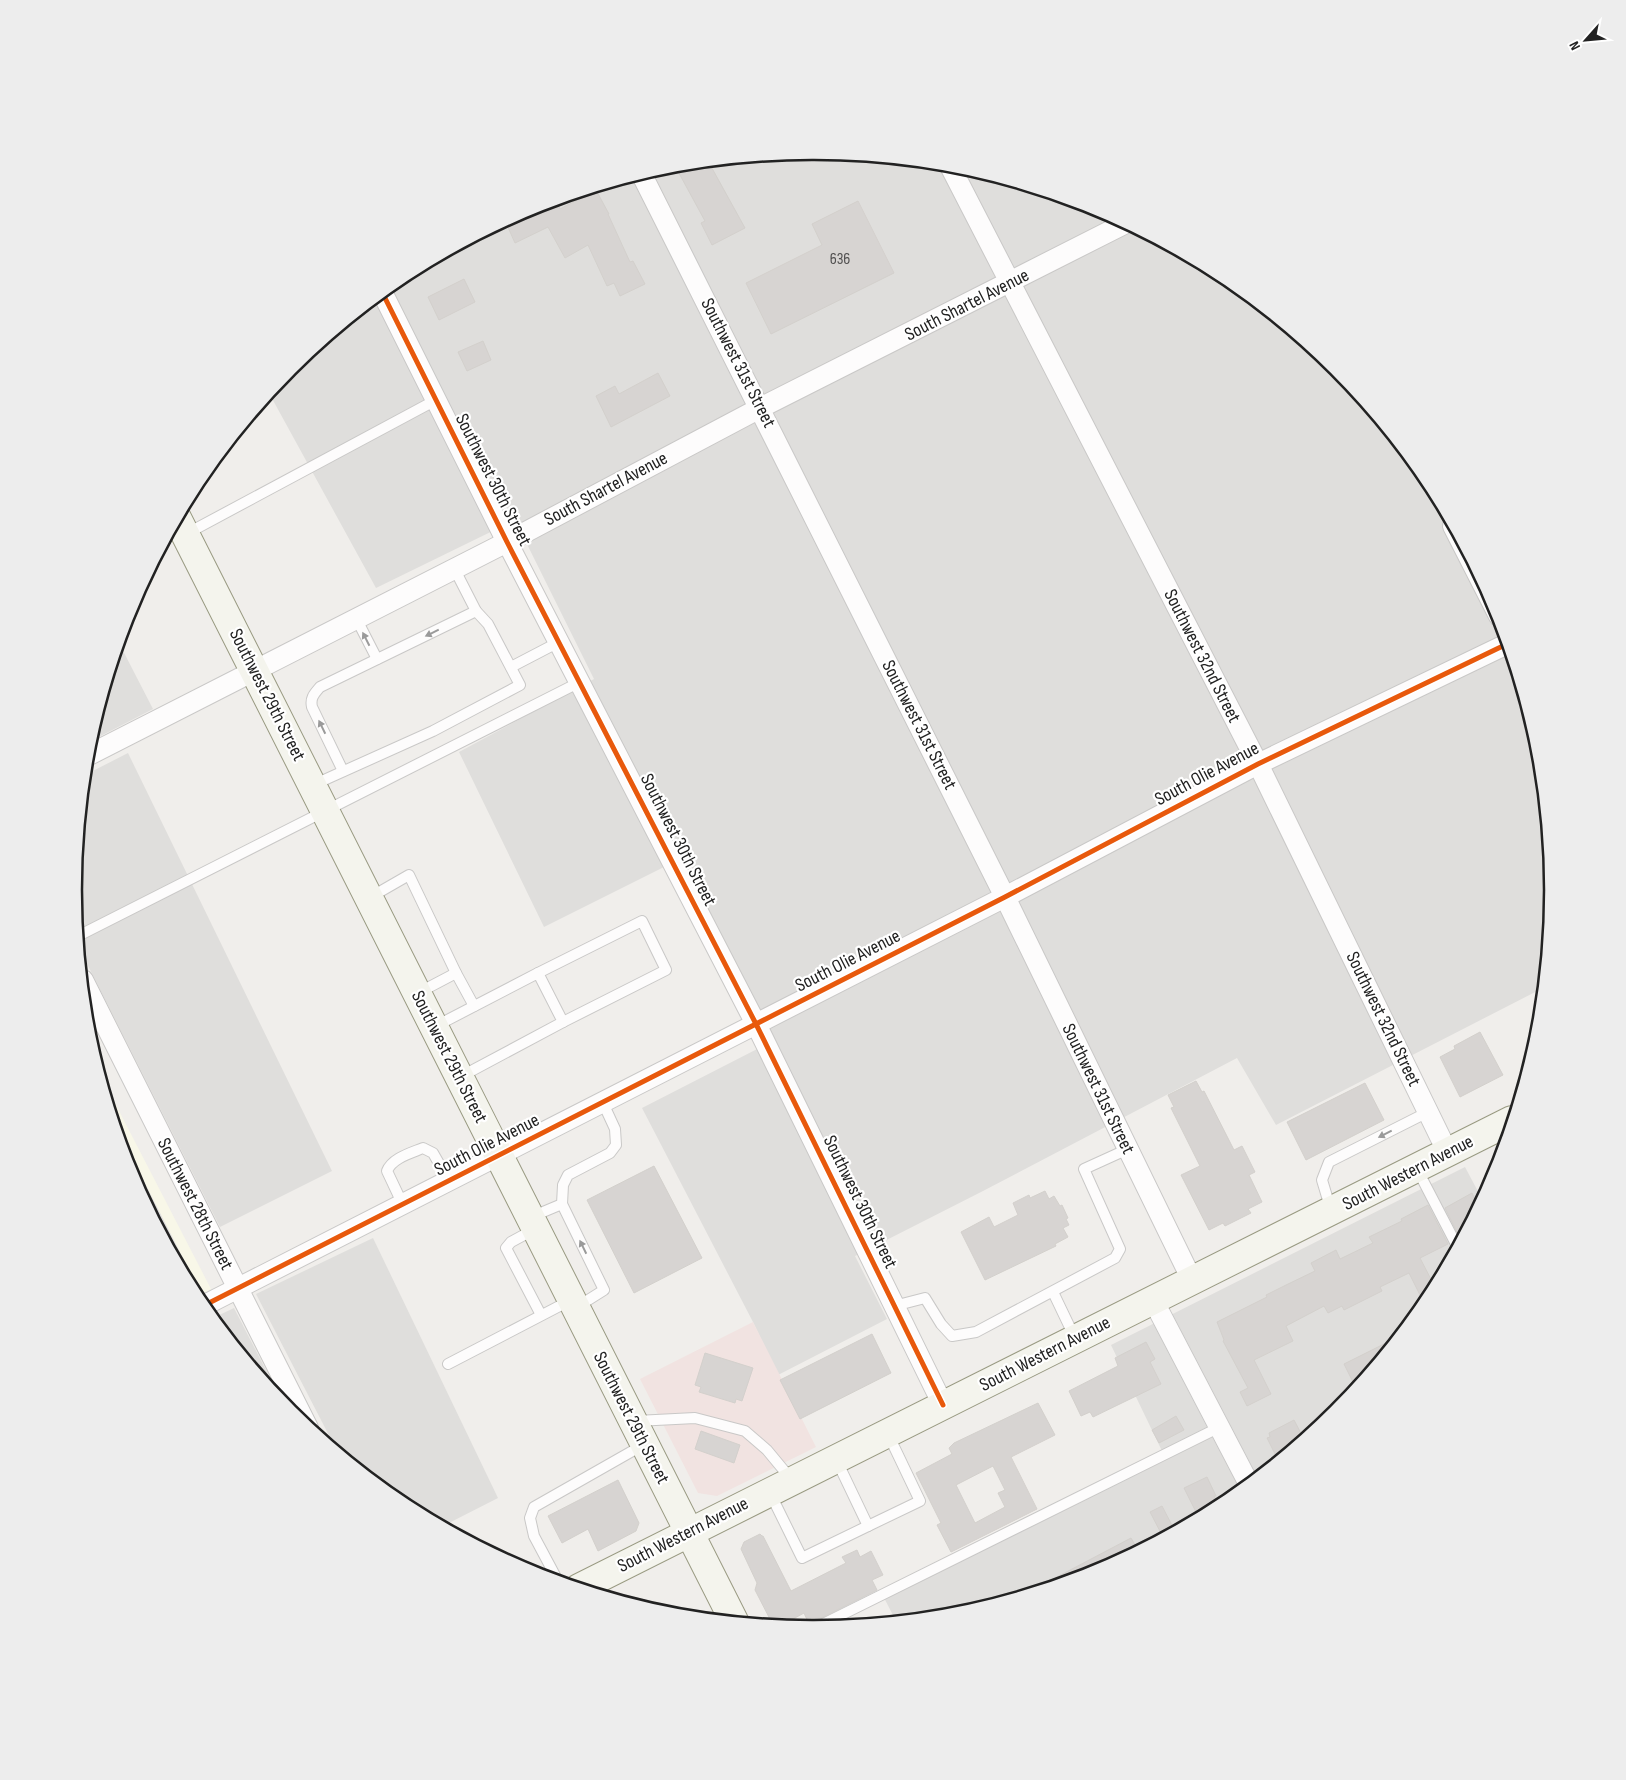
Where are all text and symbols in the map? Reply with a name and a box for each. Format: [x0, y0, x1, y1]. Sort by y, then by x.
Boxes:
north arrow [1561, 15, 1611, 65]
text: N [1566, 38, 1584, 53]
house number: 636 [830, 250, 850, 269]
street label: South Shartel Avenue [901, 264, 1033, 346]
street label: Southwest 31st Street [695, 294, 781, 432]
street label: Southwest 30th Street [450, 410, 536, 550]
street label: South Shartel Avenue [540, 447, 672, 531]
street label: Southwest 32nd Street [1158, 585, 1246, 727]
street label: Southwest 29th Street [224, 625, 310, 765]
one-way arrow [425, 629, 439, 637]
one-way arrow [362, 632, 370, 646]
street label: Southwest 31st Street [876, 656, 962, 794]
one-way arrow [317, 720, 325, 734]
street label: South Olie Avenue [1151, 737, 1263, 811]
street label: Southwest 30th Street [635, 770, 721, 910]
street label: South Olie Avenue [792, 925, 904, 997]
street label: Southwest 32nd Street [1341, 948, 1426, 1090]
street label: Southwest 29th Street [406, 987, 492, 1127]
street label: Southwest 31st Street [1057, 1020, 1140, 1158]
street label: South Olie Avenue [431, 1109, 543, 1181]
street label: South Western Avenue [1339, 1130, 1477, 1216]
one-way arrow [1377, 1130, 1392, 1138]
street label: Southwest 30th Street [818, 1132, 902, 1272]
street label: Southwest 28th Street [152, 1134, 238, 1274]
one-way arrow [579, 1240, 587, 1254]
street label: South Western Avenue [976, 1311, 1114, 1397]
street label: Southwest 29th Street [588, 1348, 674, 1488]
street label: South Western Avenue [614, 1492, 752, 1578]

